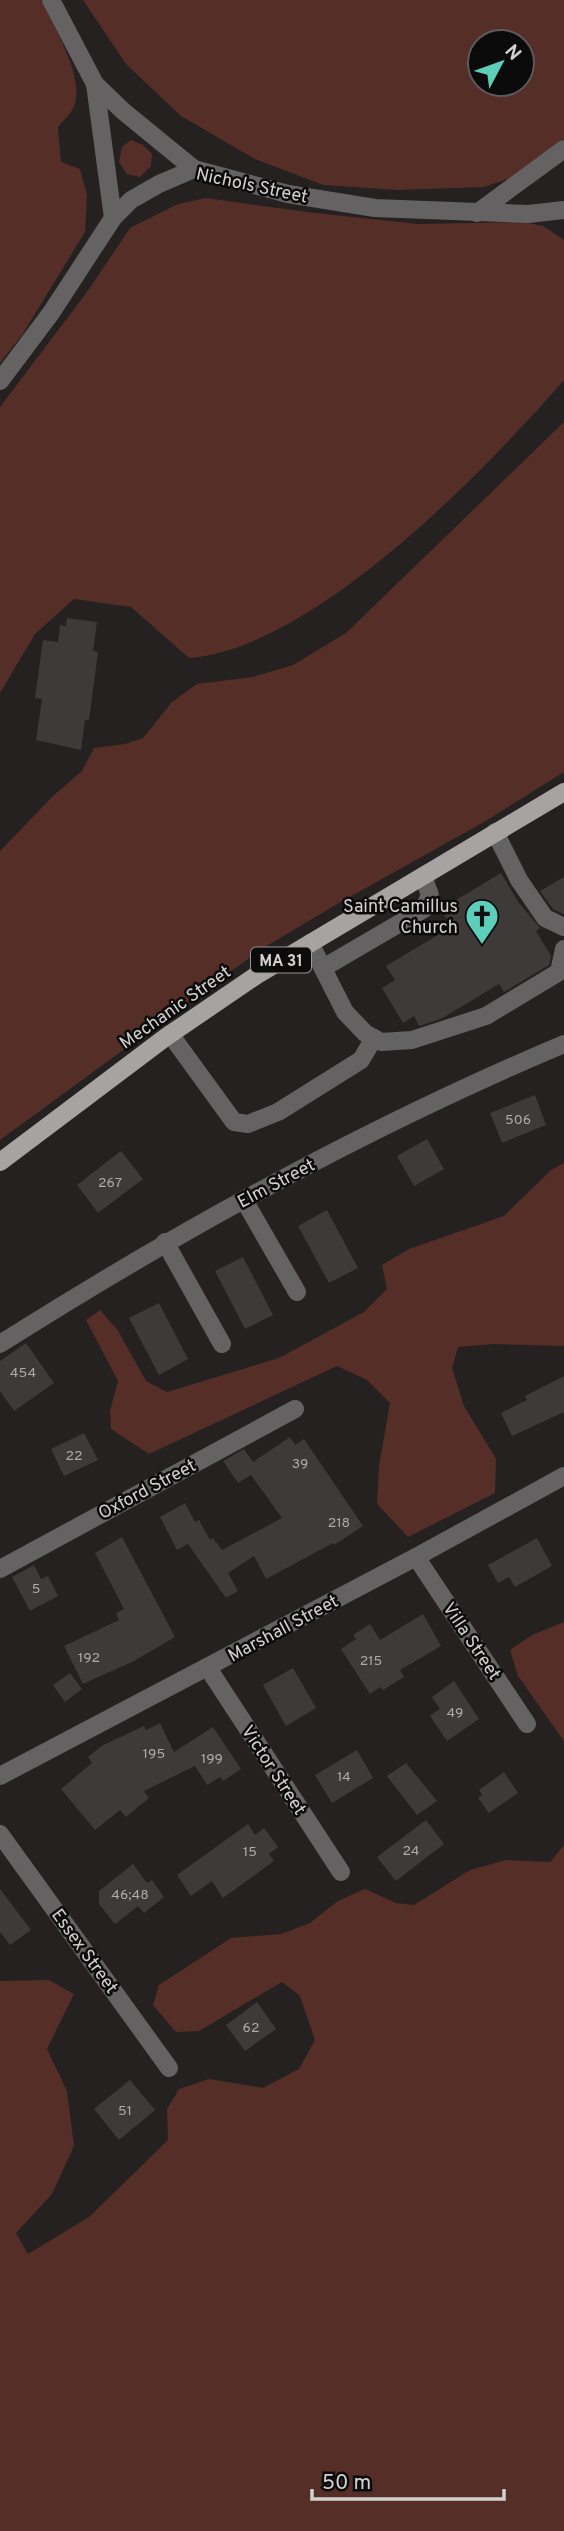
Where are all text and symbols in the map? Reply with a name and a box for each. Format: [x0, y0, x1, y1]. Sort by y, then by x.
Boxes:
north arrow [466, 28, 536, 98]
text: N [499, 40, 526, 66]
street label: Nichols Street [194, 163, 310, 210]
place label: Saint Camillus Church [343, 896, 458, 940]
church icon: Saint Camillus Church [463, 897, 501, 946]
road number: MA 31 [251, 948, 311, 972]
street label: Mechanic Street [116, 961, 236, 1055]
house number: 506 [505, 1112, 531, 1129]
street label: Elm Street [234, 1154, 319, 1214]
house number: 267 [98, 1175, 122, 1192]
house number: 454 [10, 1365, 36, 1382]
house number: 22 [65, 1448, 83, 1465]
street label: Oxford Street [95, 1455, 201, 1526]
house number: 39 [292, 1456, 308, 1473]
house number: 218 [328, 1515, 350, 1532]
house number: 5 [32, 1581, 40, 1598]
street label: Marshall Street [225, 1591, 343, 1668]
street label: Villa Street [436, 1599, 505, 1685]
house number: 192 [78, 1650, 100, 1667]
house number: 215 [360, 1653, 382, 1670]
house number: 49 [447, 1705, 463, 1722]
street label: Victor Street [235, 1722, 310, 1820]
house number: 195 [143, 1746, 165, 1763]
house number: 199 [201, 1751, 223, 1768]
house number: 14 [337, 1769, 351, 1786]
house number: 24 [402, 1843, 420, 1860]
house number: 15 [243, 1844, 257, 1861]
house number: 46;48 [111, 1887, 149, 1904]
street label: Essex Street [45, 1905, 122, 1999]
house number: 62 [243, 2020, 259, 2037]
house number: 51 [118, 2103, 132, 2120]
scale bar [312, 2458, 504, 2502]
text: 50 m [322, 2470, 371, 2497]

